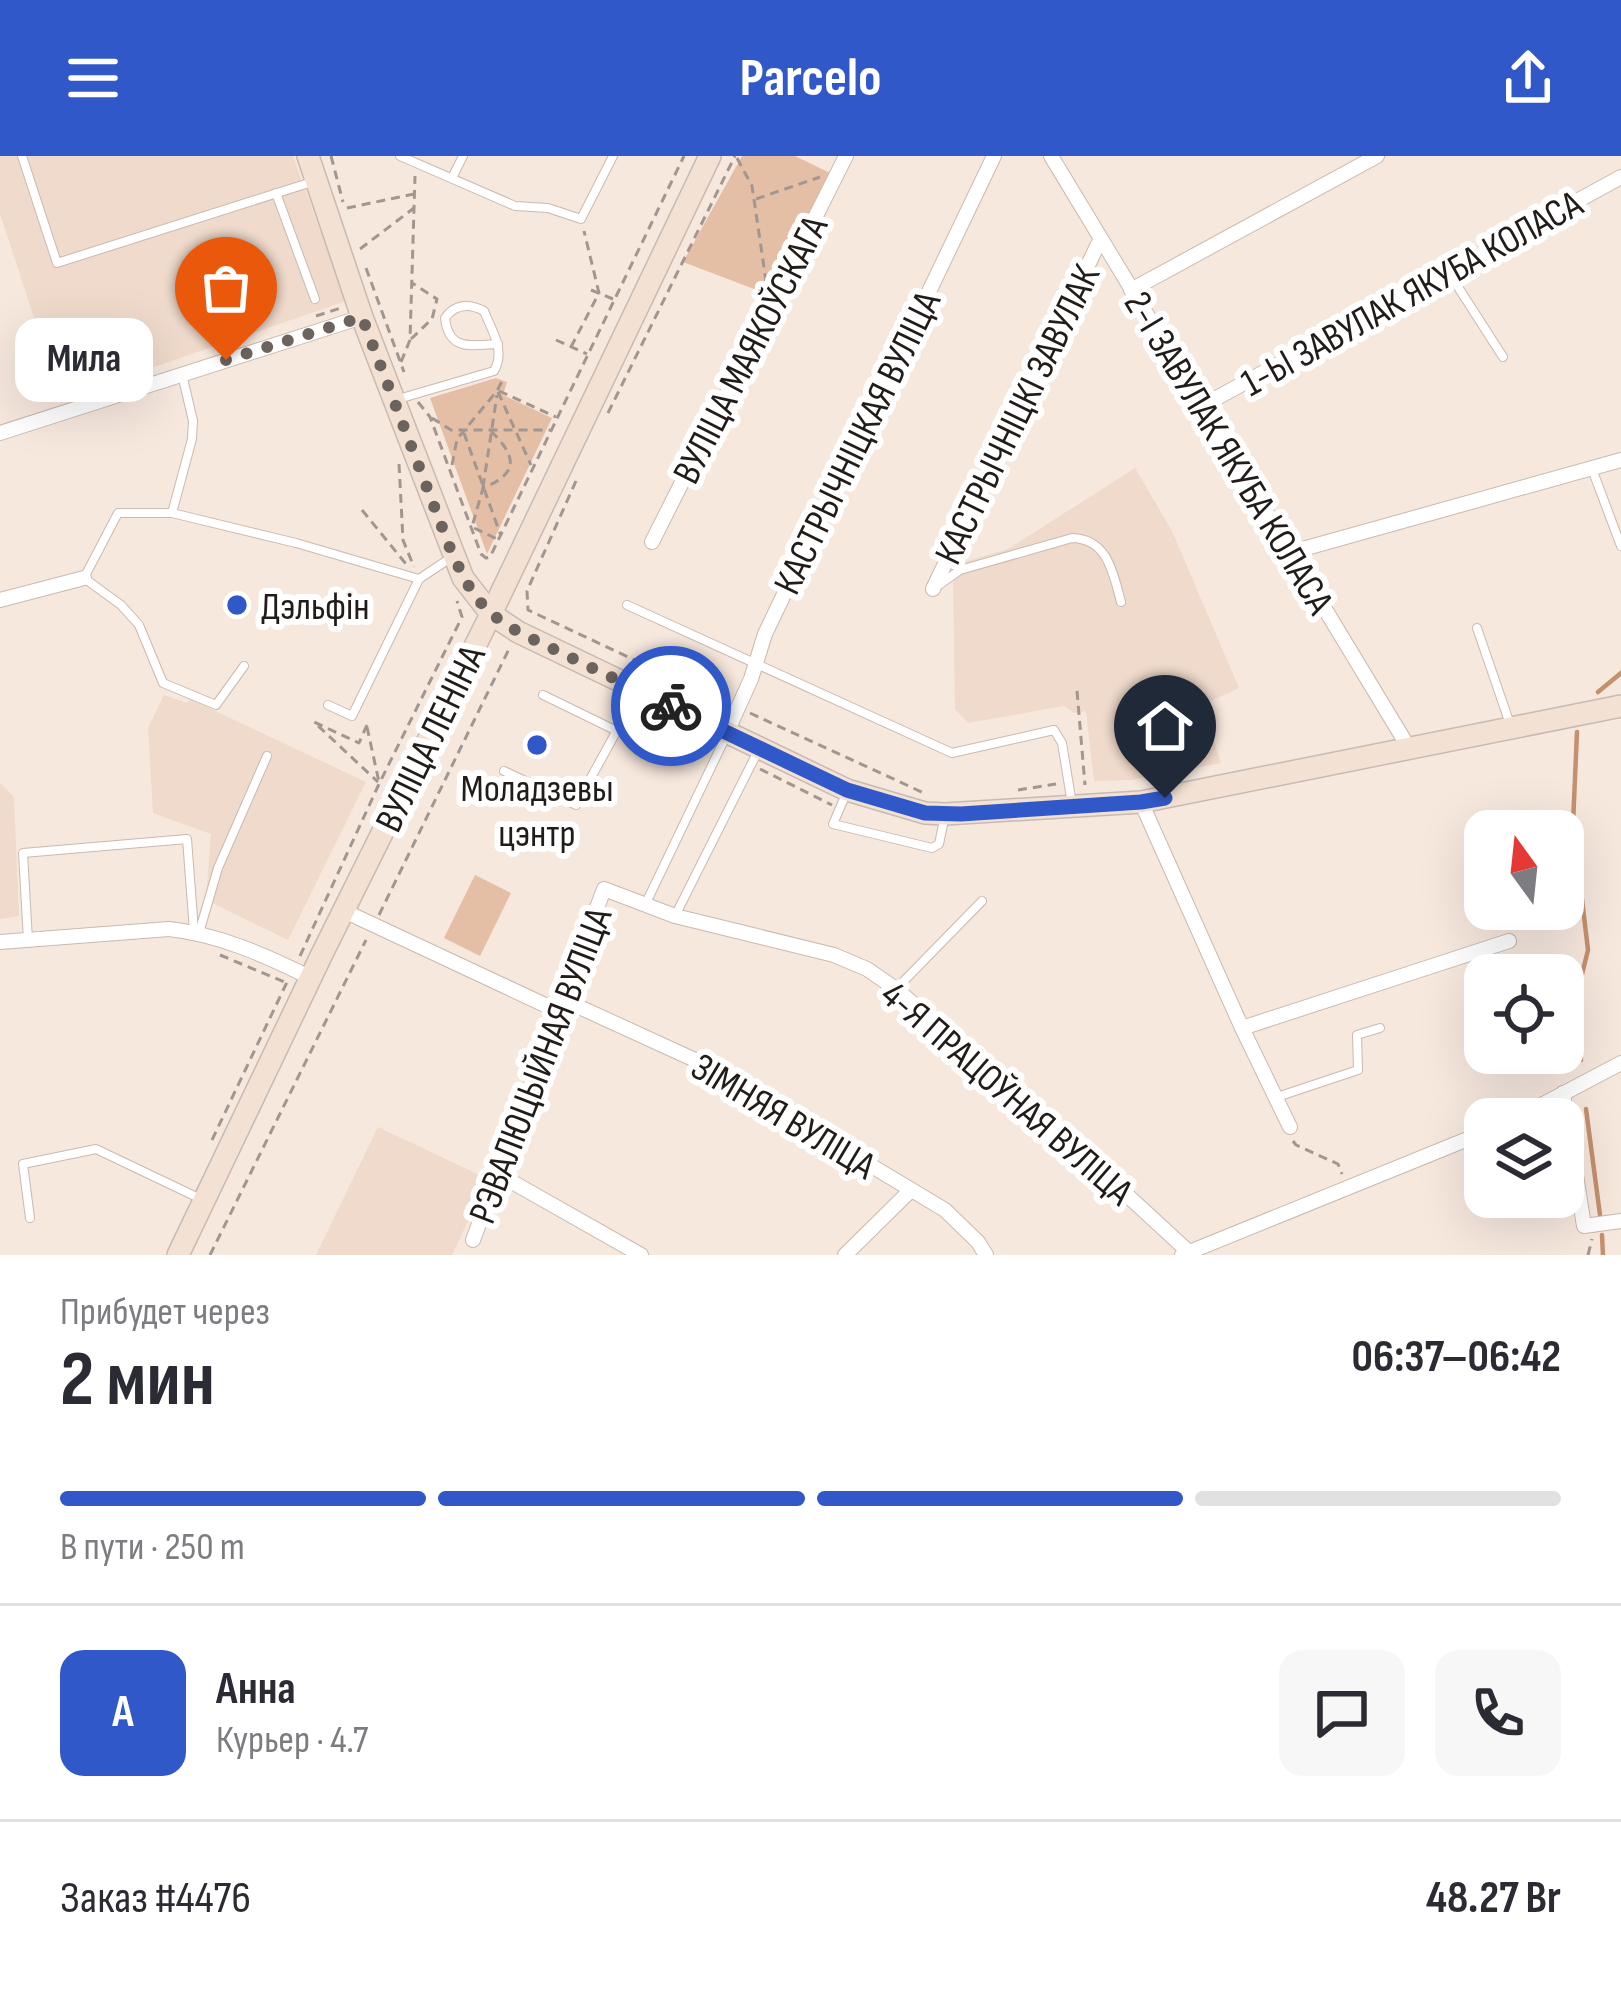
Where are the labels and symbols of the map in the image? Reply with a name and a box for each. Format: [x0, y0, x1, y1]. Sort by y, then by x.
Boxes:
street label: 1-Ы ЗАВУЛАК ЯКУБА КОЛАСА [1234, 181, 1591, 407]
street label: ВУЛІЦА МАЯКОЎСКАГА [664, 208, 839, 492]
pin [175, 237, 277, 360]
street label: КАСТРЫЧНІЦКІ ЗАВУЛАК [925, 257, 1111, 572]
street label: КАСТРЫЧНІЦКАЯ ВУЛІЦА [765, 284, 952, 602]
street label: 2-І ЗАВУЛАК ЯКУБА КОЛАСА [1113, 284, 1343, 623]
callout: Мила [16, 318, 154, 402]
place label: Дэльфін [261, 584, 370, 631]
marker: Дэльфін [224, 592, 250, 618]
street label: ВУЛІЦА ЛЕНІНА [366, 638, 497, 840]
courier [611, 646, 731, 766]
pin [1114, 675, 1216, 798]
marker: Моладзевы цэнтр [524, 732, 550, 758]
place label: Моладзевы цэнтр [461, 766, 614, 858]
north arrow [1464, 810, 1584, 930]
street label: РЭВАЛЮЦЫЙНАЯ ВУЛІЦА [459, 901, 623, 1230]
street label: 4-Я ПРАЦОЎНАЯ ВУЛІЦА [871, 972, 1142, 1216]
street label: ЗІМНЯЯ ВУЛІЦА [682, 1044, 883, 1191]

